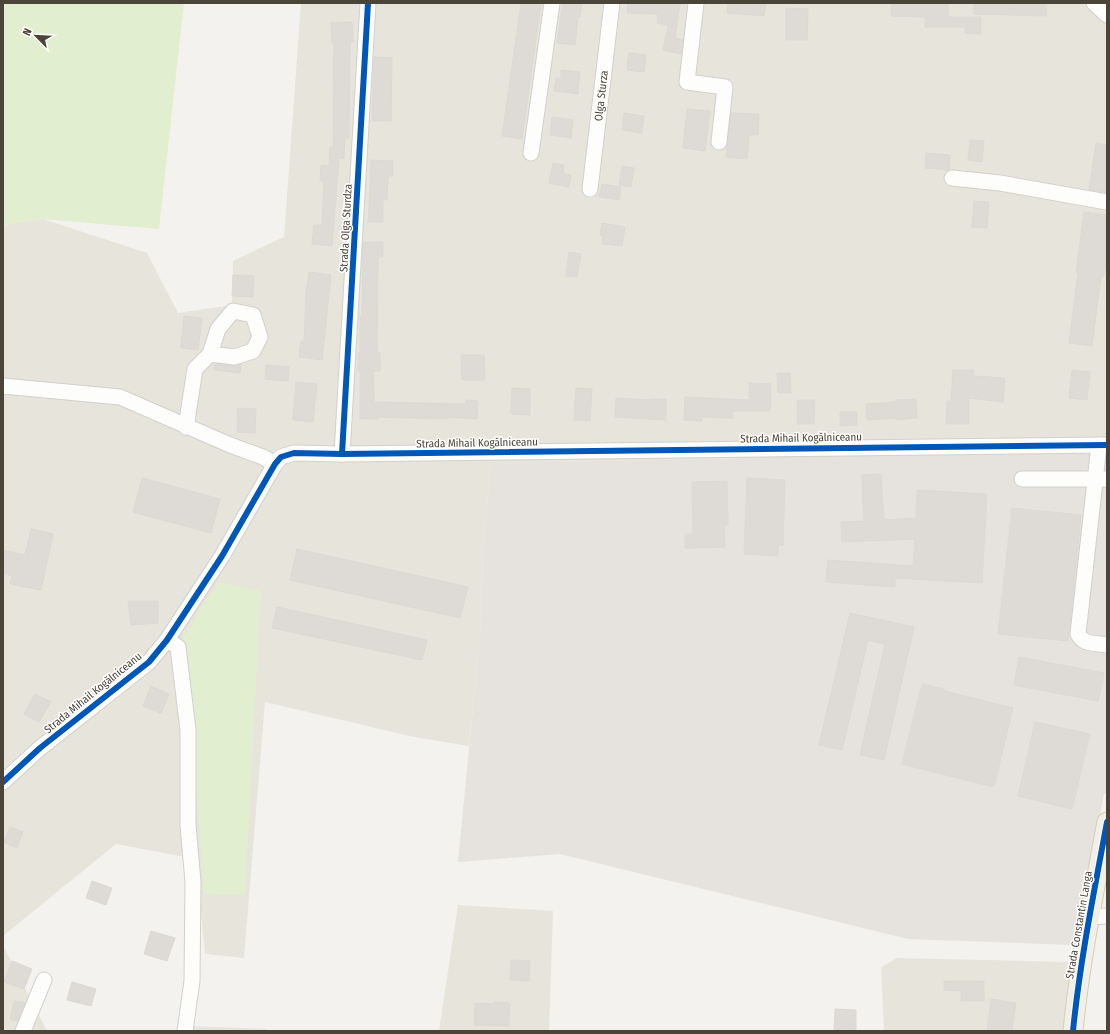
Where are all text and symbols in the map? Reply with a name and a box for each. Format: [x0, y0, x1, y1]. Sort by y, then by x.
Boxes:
north arrow [16, 16, 56, 56]
text: N [20, 26, 35, 38]
street label: Olga Sturza [592, 70, 610, 122]
street label: Strada Olga Sturdza [337, 184, 355, 272]
street label: Strada Mihail Kogălniceanu [740, 430, 862, 446]
street label: Strada Mihail Kogălniceanu [416, 435, 538, 451]
street label: Strada Mihail Kogălniceanu [42, 650, 144, 736]
street label: Strada Constantin Langa [1063, 870, 1095, 980]

